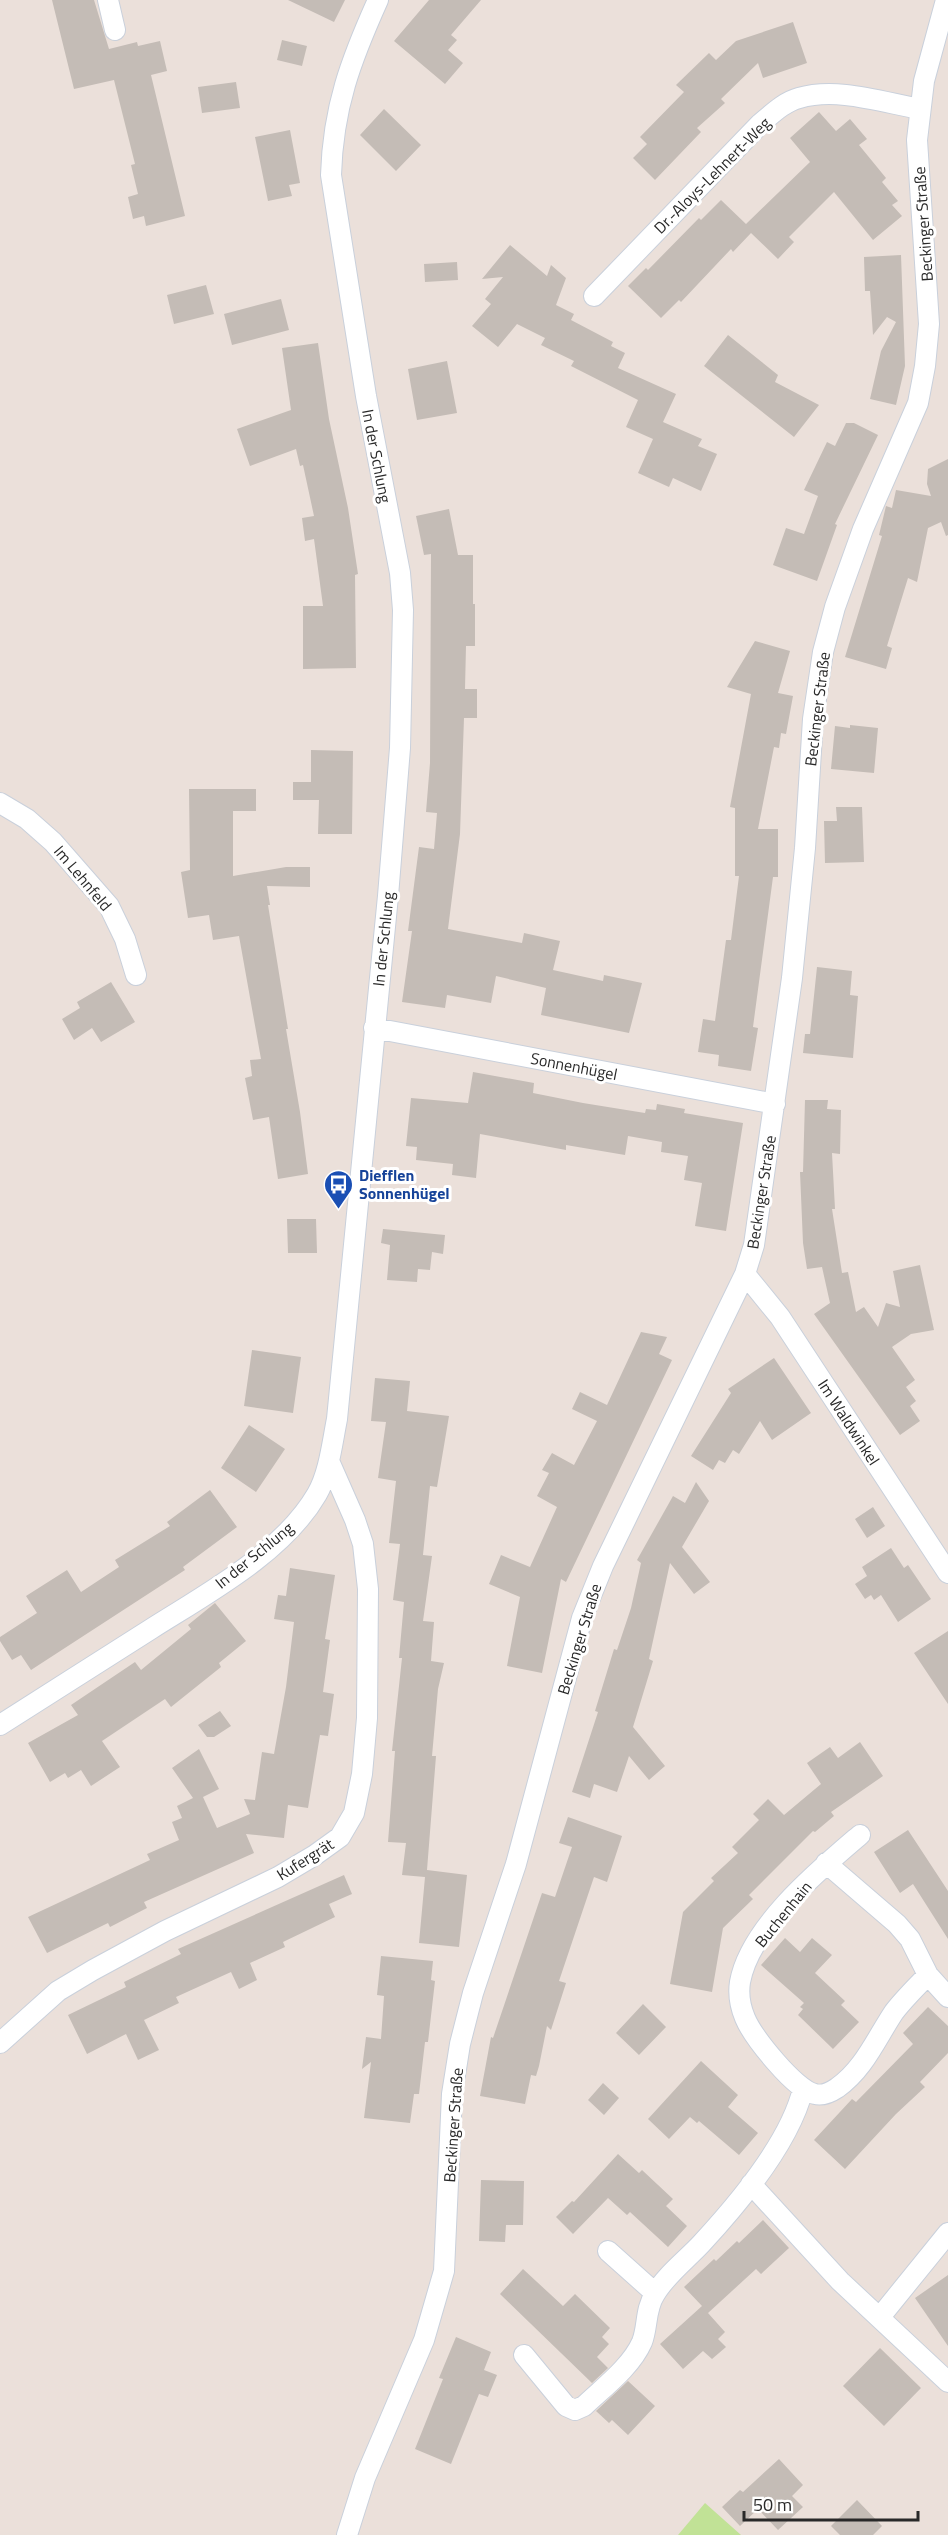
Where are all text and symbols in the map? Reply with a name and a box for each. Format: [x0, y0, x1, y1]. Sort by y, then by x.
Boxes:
street label: Dr.-Aloys-Lehnert-Weg [648, 111, 776, 239]
street label: Beckinger Straße [907, 166, 939, 282]
street label: In der Schlung [356, 407, 398, 505]
street label: Beckinger Straße [798, 650, 836, 768]
street label: Im Lehnfeld [48, 840, 118, 916]
street label: In der Schlung [366, 891, 400, 987]
street label: Sonnenhügel [528, 1046, 620, 1086]
street label: Beckinger Straße [740, 1133, 782, 1251]
place label: Diefflen Sonnenhügel [359, 1163, 450, 1205]
bus stop icon: Diefflen Sonnenhügel [322, 1168, 354, 1210]
street label: Im Waldwinkel [812, 1374, 886, 1470]
street label: In der Schlung [210, 1516, 298, 1594]
street label: Beckinger Straße [551, 1581, 607, 1697]
street label: Kufergrät [272, 1832, 339, 1886]
street label: Buchenhain [749, 1876, 817, 1952]
street label: Beckinger Straße [437, 2067, 469, 2183]
scale bar [744, 2484, 918, 2522]
text: 50 m [753, 2491, 792, 2518]

